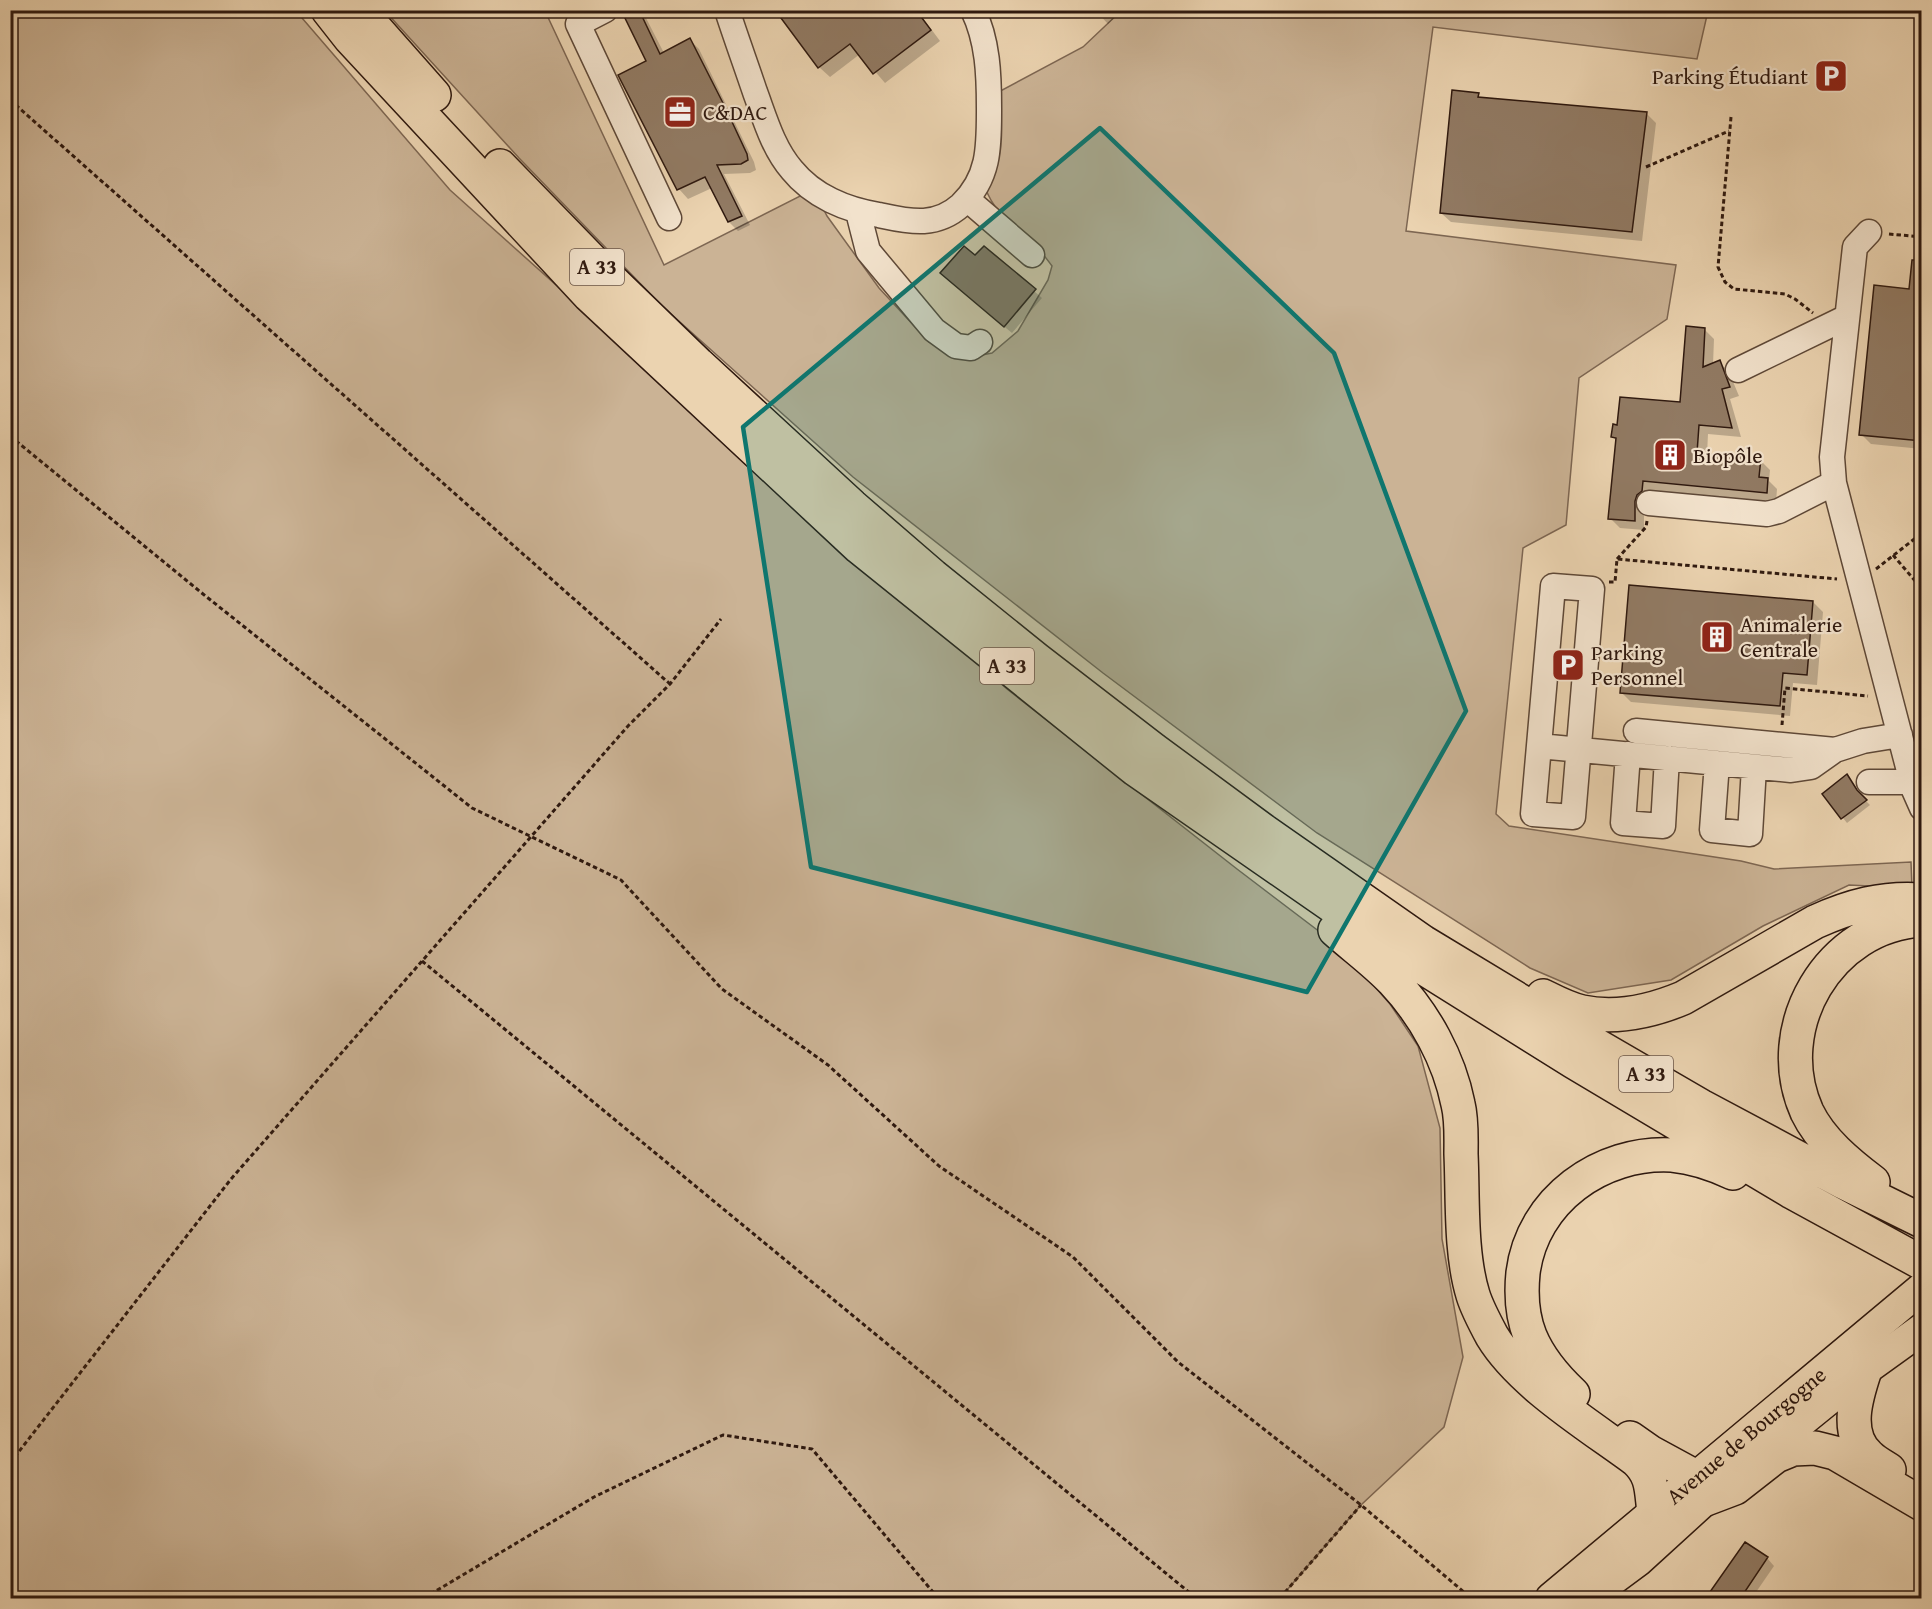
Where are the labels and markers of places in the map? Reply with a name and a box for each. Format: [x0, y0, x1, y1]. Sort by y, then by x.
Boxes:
parking icon: Parking Étudiant [1813, 58, 1849, 94]
place label: Parking Étudiant [1652, 60, 1808, 92]
office icon: C&DAC [662, 94, 698, 130]
place label: C&DAC [703, 96, 768, 128]
building icon: Biopôle [1652, 437, 1688, 473]
place label: Biopôle [1693, 439, 1762, 471]
place label: Animalerie Centrale [1740, 608, 1842, 665]
building icon: Animalerie Centrale [1699, 619, 1735, 655]
place label: Parking Personnel [1591, 636, 1683, 693]
parking icon: Parking Personnel [1550, 647, 1586, 683]

